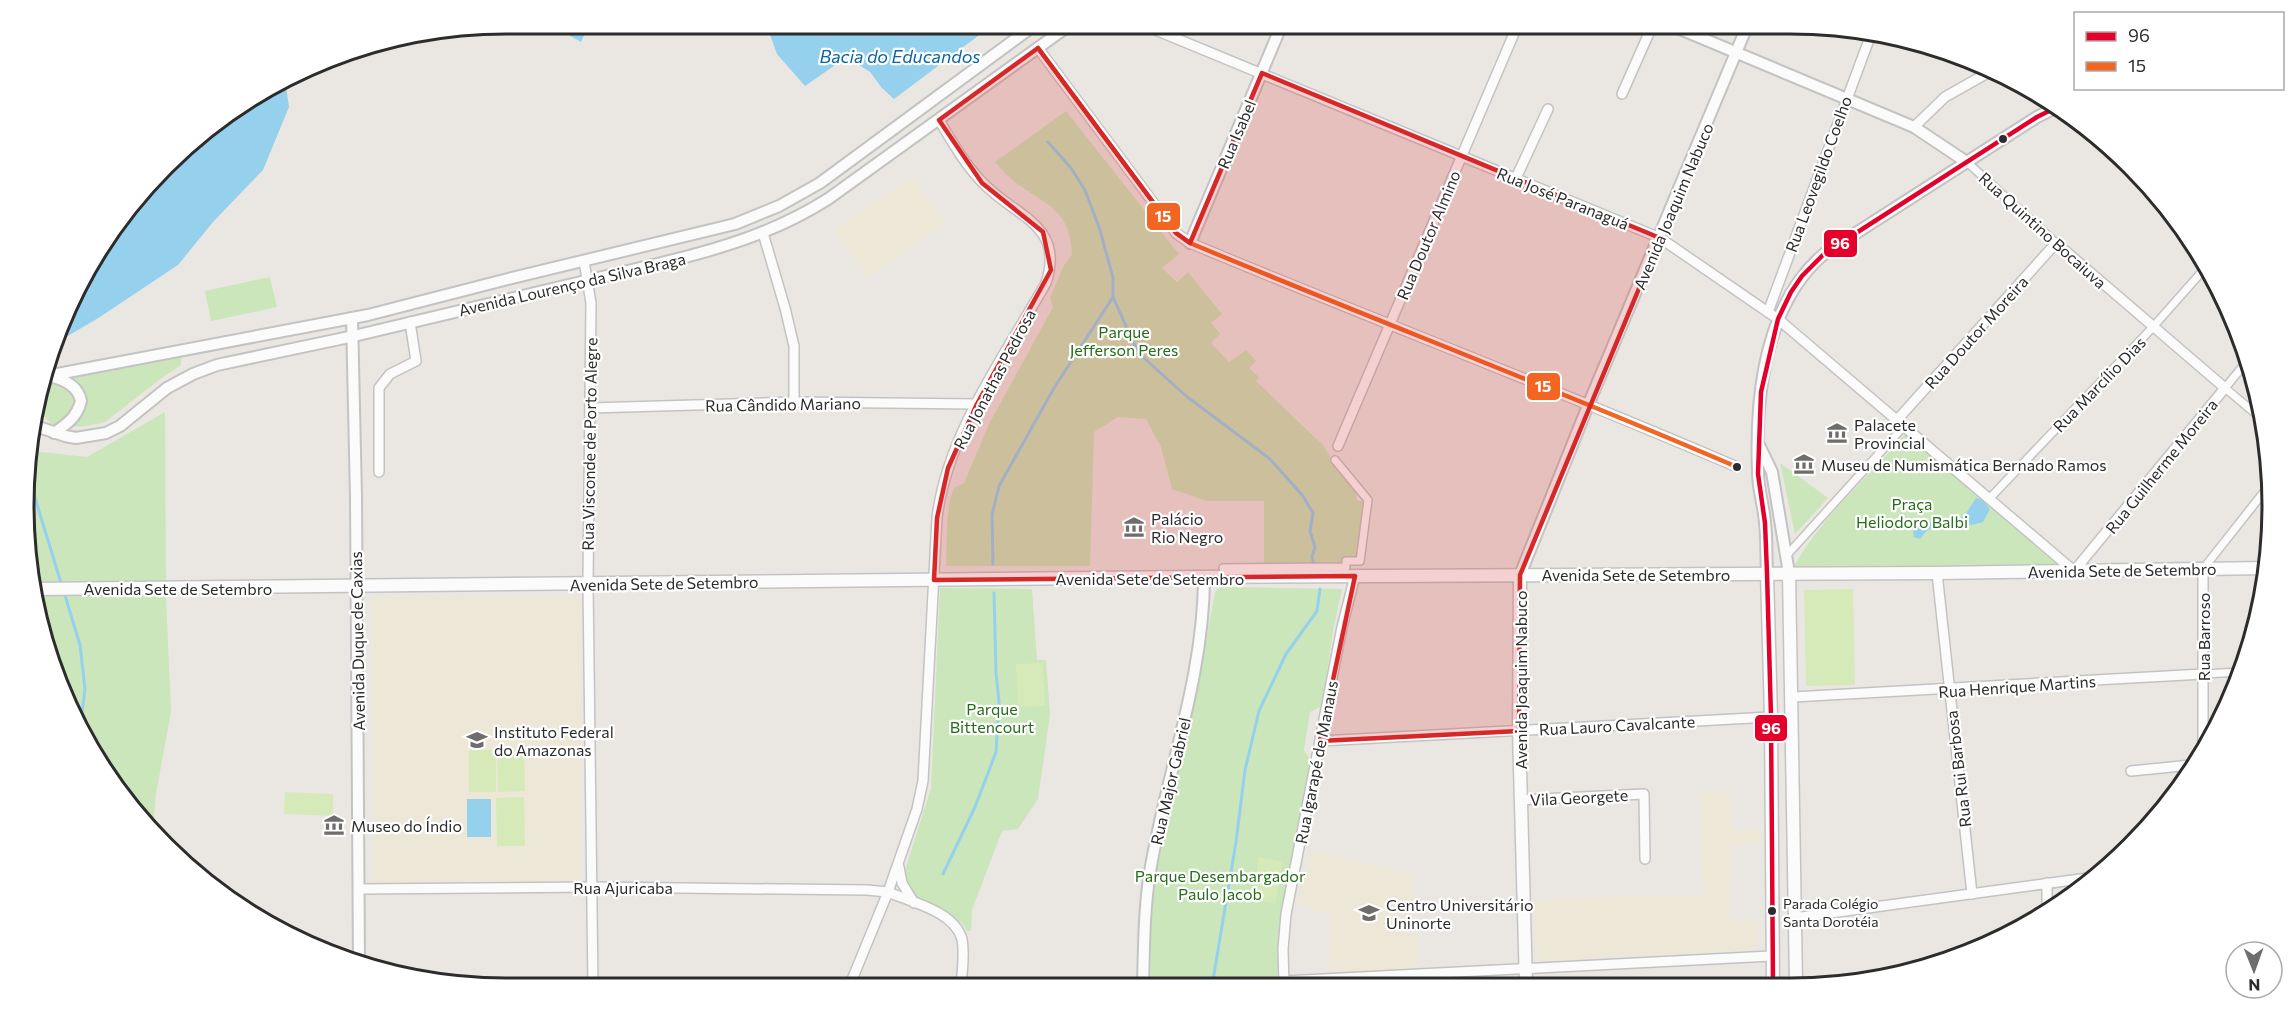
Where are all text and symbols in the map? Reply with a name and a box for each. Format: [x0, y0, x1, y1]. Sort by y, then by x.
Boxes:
legend [2074, 12, 2284, 90]
text: 96 [2128, 24, 2150, 46]
water label: Bacia do Educandos [820, 45, 980, 67]
text: 15 [2128, 54, 2146, 76]
street label: Rua Leovegildo Coelho [1781, 93, 1855, 255]
street label: Rua Isabel [1213, 97, 1259, 171]
street label: Avenida Joaquim Nabuco [1629, 120, 1717, 292]
unlabelled marker [1997, 133, 2009, 145]
street label: Rua José Paranaguá [1494, 163, 1632, 233]
street label: Rua Doutor Almino [1392, 167, 1464, 303]
street label: Rua Quintino Bocaiuva [1976, 168, 2110, 292]
line badge: 15 [1146, 202, 1181, 231]
text: 15 [1155, 206, 1171, 225]
line badge: 96 [1823, 229, 1858, 258]
text: 96 [1830, 233, 1850, 252]
street label: Avenida Lourenço da Silva Braga [457, 249, 687, 319]
street label: Rua Doutor Moreira [1920, 272, 2032, 392]
street label: Rua Jonathas Pedrosa [949, 306, 1039, 452]
park label: Parque Jefferson Peres [1070, 322, 1178, 359]
street label: Rua Marcílio Dias [2049, 332, 2149, 436]
street label: Rua Visconde de Porto Alegre [578, 337, 600, 551]
line badge: 15 [1526, 372, 1561, 401]
text: 15 [1535, 376, 1551, 395]
street label: Rua Cândido Mariano [705, 393, 861, 415]
street label: Rua Guilherme Moreira [2101, 395, 2221, 537]
place label: Palacete Provincial [1854, 415, 1925, 452]
museum icon: Palacete Provincial [1825, 421, 1849, 445]
museum icon: Museu de Numismática Bernado Ramos [1792, 452, 1816, 476]
place label: Museu de Numismática Bernado Ramos [1821, 455, 2107, 474]
unlabelled marker [1731, 461, 1743, 473]
park label: Praça Heliodoro Balbi [1856, 494, 1968, 531]
place label: Palácio Rio Negro [1151, 509, 1223, 546]
museum icon: Palácio Rio Negro [1122, 515, 1146, 539]
street label: Avenida Duque de Caxias [346, 551, 368, 731]
street label: Avenida Sete de Setembro [2027, 559, 2217, 581]
street label: Avenida Sete de Setembro [1542, 565, 1730, 584]
street label: Avenida Sete de Setembro [1056, 569, 1244, 588]
street label: Avenida Sete de Setembro [569, 572, 759, 594]
street label: Avenida Sete de Setembro [84, 579, 272, 598]
street label: Avenida Joaquim Nabuco [1511, 590, 1530, 770]
street label: Rua Barroso [2194, 593, 2213, 681]
street label: Rua Henrique Martins [1938, 671, 2096, 701]
street label: Rua Igarapé de Manaus [1291, 679, 1341, 845]
park label: Parque Bittencourt [950, 699, 1035, 736]
street label: Rua Rui Barbosa [1941, 710, 1975, 828]
street label: Rua Lauro Cavalcante [1539, 711, 1695, 739]
line badge: 96 [1754, 714, 1788, 742]
street label: Rua Major Gabriel [1146, 715, 1194, 847]
text: 96 [1761, 718, 1781, 737]
place label: Instituto Federal do Amazonas [494, 722, 614, 759]
school or university icon: Instituto Federal do Amazonas [465, 728, 489, 752]
street label: Vila Georgete [1529, 785, 1629, 809]
museum icon: Museo do Índio [322, 813, 346, 837]
place label: Museo do Índio [351, 816, 462, 835]
park label: Parque Desembargador Paulo Jacob [1135, 866, 1306, 903]
street label: Rua Ajuricaba [573, 878, 673, 897]
place label: Centro Universitário Uninorte [1386, 895, 1534, 932]
place label: Parada Colégio Santa Dorotéia [1783, 895, 1879, 930]
school or university icon: Centro Universitário Uninorte [1357, 901, 1381, 925]
marker: Parada Colégio Santa Dorotéia [1766, 905, 1778, 917]
north arrow [2224, 940, 2284, 1000]
text: N [2248, 976, 2260, 995]

